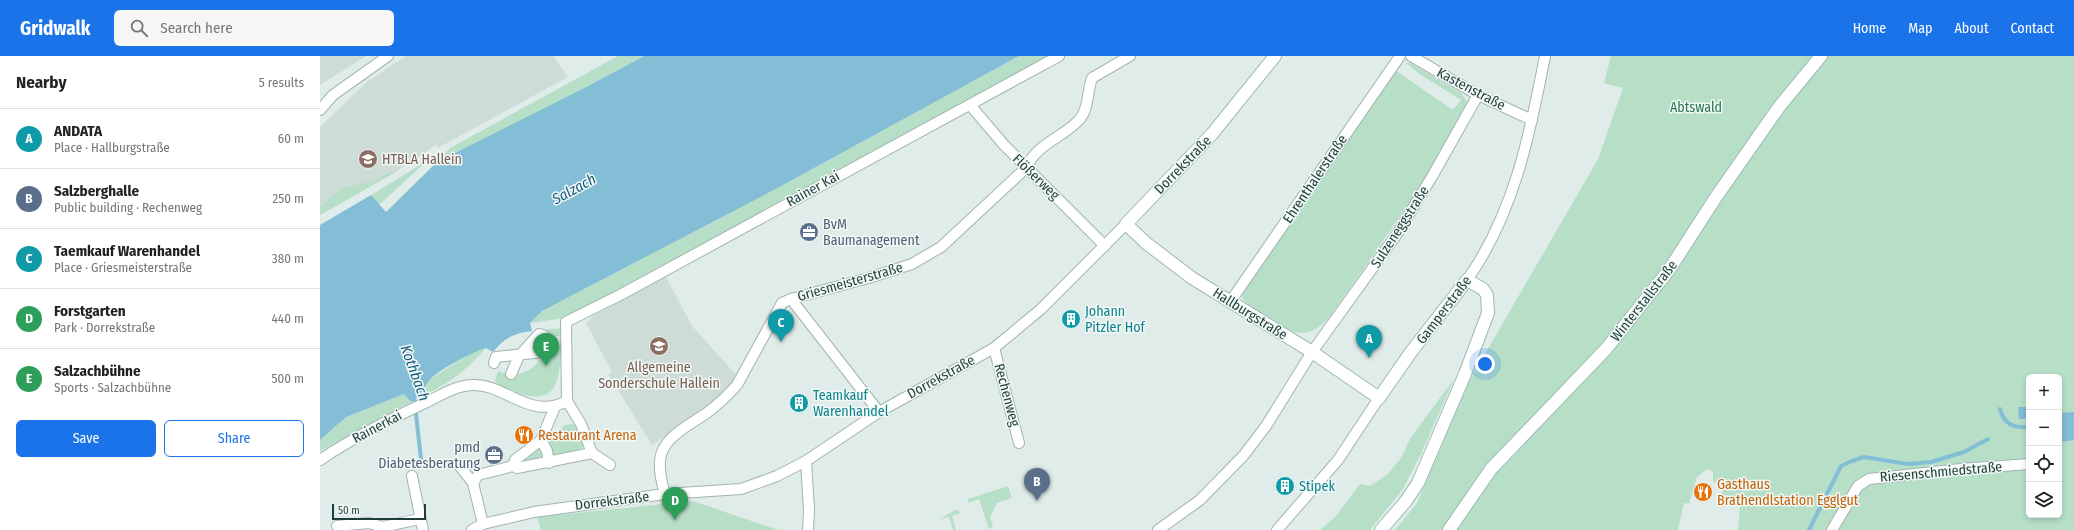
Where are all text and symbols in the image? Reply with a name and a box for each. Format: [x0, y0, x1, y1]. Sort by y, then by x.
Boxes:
search box [114, 10, 394, 46]
text: Gridwalk [20, 17, 90, 40]
icon: search [128, 17, 150, 39]
text: Search here [160, 19, 233, 37]
text: Home [1853, 20, 1886, 37]
text: Map [1908, 20, 1932, 37]
text: About [1954, 20, 1989, 37]
text: Contact [2011, 20, 2054, 37]
street label: Kastenstraße [1434, 64, 1508, 114]
text: Nearby [16, 72, 67, 93]
text: 5 results [259, 75, 304, 90]
park label: Abtswald [1670, 99, 1722, 116]
text: ANDATA [54, 122, 102, 140]
text: A [25, 131, 33, 146]
text: 60 m [278, 131, 304, 146]
street label: Dorrekstraße [1151, 132, 1215, 198]
street label: Ehrenthalerstraße [1279, 132, 1351, 226]
text: Place · Hallburgstraße [54, 140, 170, 155]
school or university icon: HTBLA Hallein [357, 148, 379, 170]
street label: Flößerweg [1009, 150, 1063, 204]
place label: HTBLA Hallein [382, 151, 462, 168]
street label: Rainer Kai [783, 167, 843, 211]
water label: Salzach [548, 170, 599, 209]
text: Salzberghalle [54, 182, 139, 200]
street label: Sulzeneggstraße [1367, 183, 1433, 271]
text: B [25, 191, 33, 206]
text: 250 m [272, 191, 304, 206]
text: Public building · Rechenweg [54, 200, 202, 215]
place label: BvM Baumanagement [823, 216, 920, 249]
office icon: BvM Baumanagement [798, 221, 820, 243]
text: Taemkauf Warenhandel [54, 242, 200, 260]
text: C [26, 251, 32, 266]
text: 380 m [272, 251, 304, 266]
street label: Winterstallstraße [1607, 257, 1681, 345]
street label: Griesmeisterstraße [795, 259, 905, 305]
text: Place · Griesmeisterstraße [54, 260, 192, 275]
street label: Gamperstraße [1413, 272, 1475, 347]
street label: Hallburgstraße [1210, 284, 1291, 344]
text: Forstgarten [54, 302, 126, 320]
place label: Johann Pitzler Hof [1085, 303, 1147, 336]
building icon: Johann Pitzler Hof [1060, 308, 1082, 330]
pin: C [768, 309, 794, 342]
text: D [25, 311, 33, 326]
text: 440 m [272, 311, 304, 326]
text: Park · Dorrekstraße [54, 320, 155, 335]
pin: A [1356, 325, 1382, 358]
pin: E [533, 333, 559, 366]
school or university icon: Allgemeine Sonderschule Hallein [648, 335, 670, 357]
water label: Kothbach [397, 343, 433, 403]
street label: Dorrekstraße [904, 351, 978, 403]
your location [1475, 354, 1495, 374]
place label: Allgemeine Sonderschule Hallein [598, 359, 720, 392]
text: Salzachbühne [54, 362, 141, 380]
street label: Rechenweg [990, 362, 1024, 429]
text: E [26, 371, 32, 386]
text: 500 m [271, 371, 304, 386]
map controls [2026, 374, 2062, 518]
button: + [2026, 374, 2062, 410]
text: Sports · Salzachbühne [54, 380, 171, 395]
place label: Teamkauf Warenhandel [813, 387, 889, 420]
building icon: Teamkauf Warenhandel [788, 392, 810, 414]
street label: Rainerkai [349, 407, 405, 447]
button: − [2026, 410, 2062, 446]
button: Save [16, 420, 156, 457]
button: Share [164, 420, 304, 457]
restaurant icon: Restaurant Arena [513, 424, 535, 446]
place label: Restaurant Arena [538, 427, 637, 444]
place label: pmd Diabetesberatung [378, 439, 480, 472]
office icon: pmd Diabetesberatung [483, 444, 505, 466]
button: locate [2026, 446, 2062, 482]
street label: Riesenschmiedstraße [1879, 458, 2003, 486]
pin: B [1024, 468, 1050, 501]
building icon: Stipek [1274, 475, 1296, 497]
place label: Gasthaus Brathendlstation Egglgut [1717, 476, 1859, 509]
place label: Stipek [1299, 478, 1335, 495]
restaurant icon: Gasthaus Brathendlstation Egglgut [1692, 481, 1714, 503]
button: layers [2026, 482, 2062, 518]
pin: D [662, 487, 688, 520]
street label: Dorrekstraße [574, 488, 650, 514]
scale bar [332, 502, 426, 521]
text: 50 m [338, 504, 360, 517]

